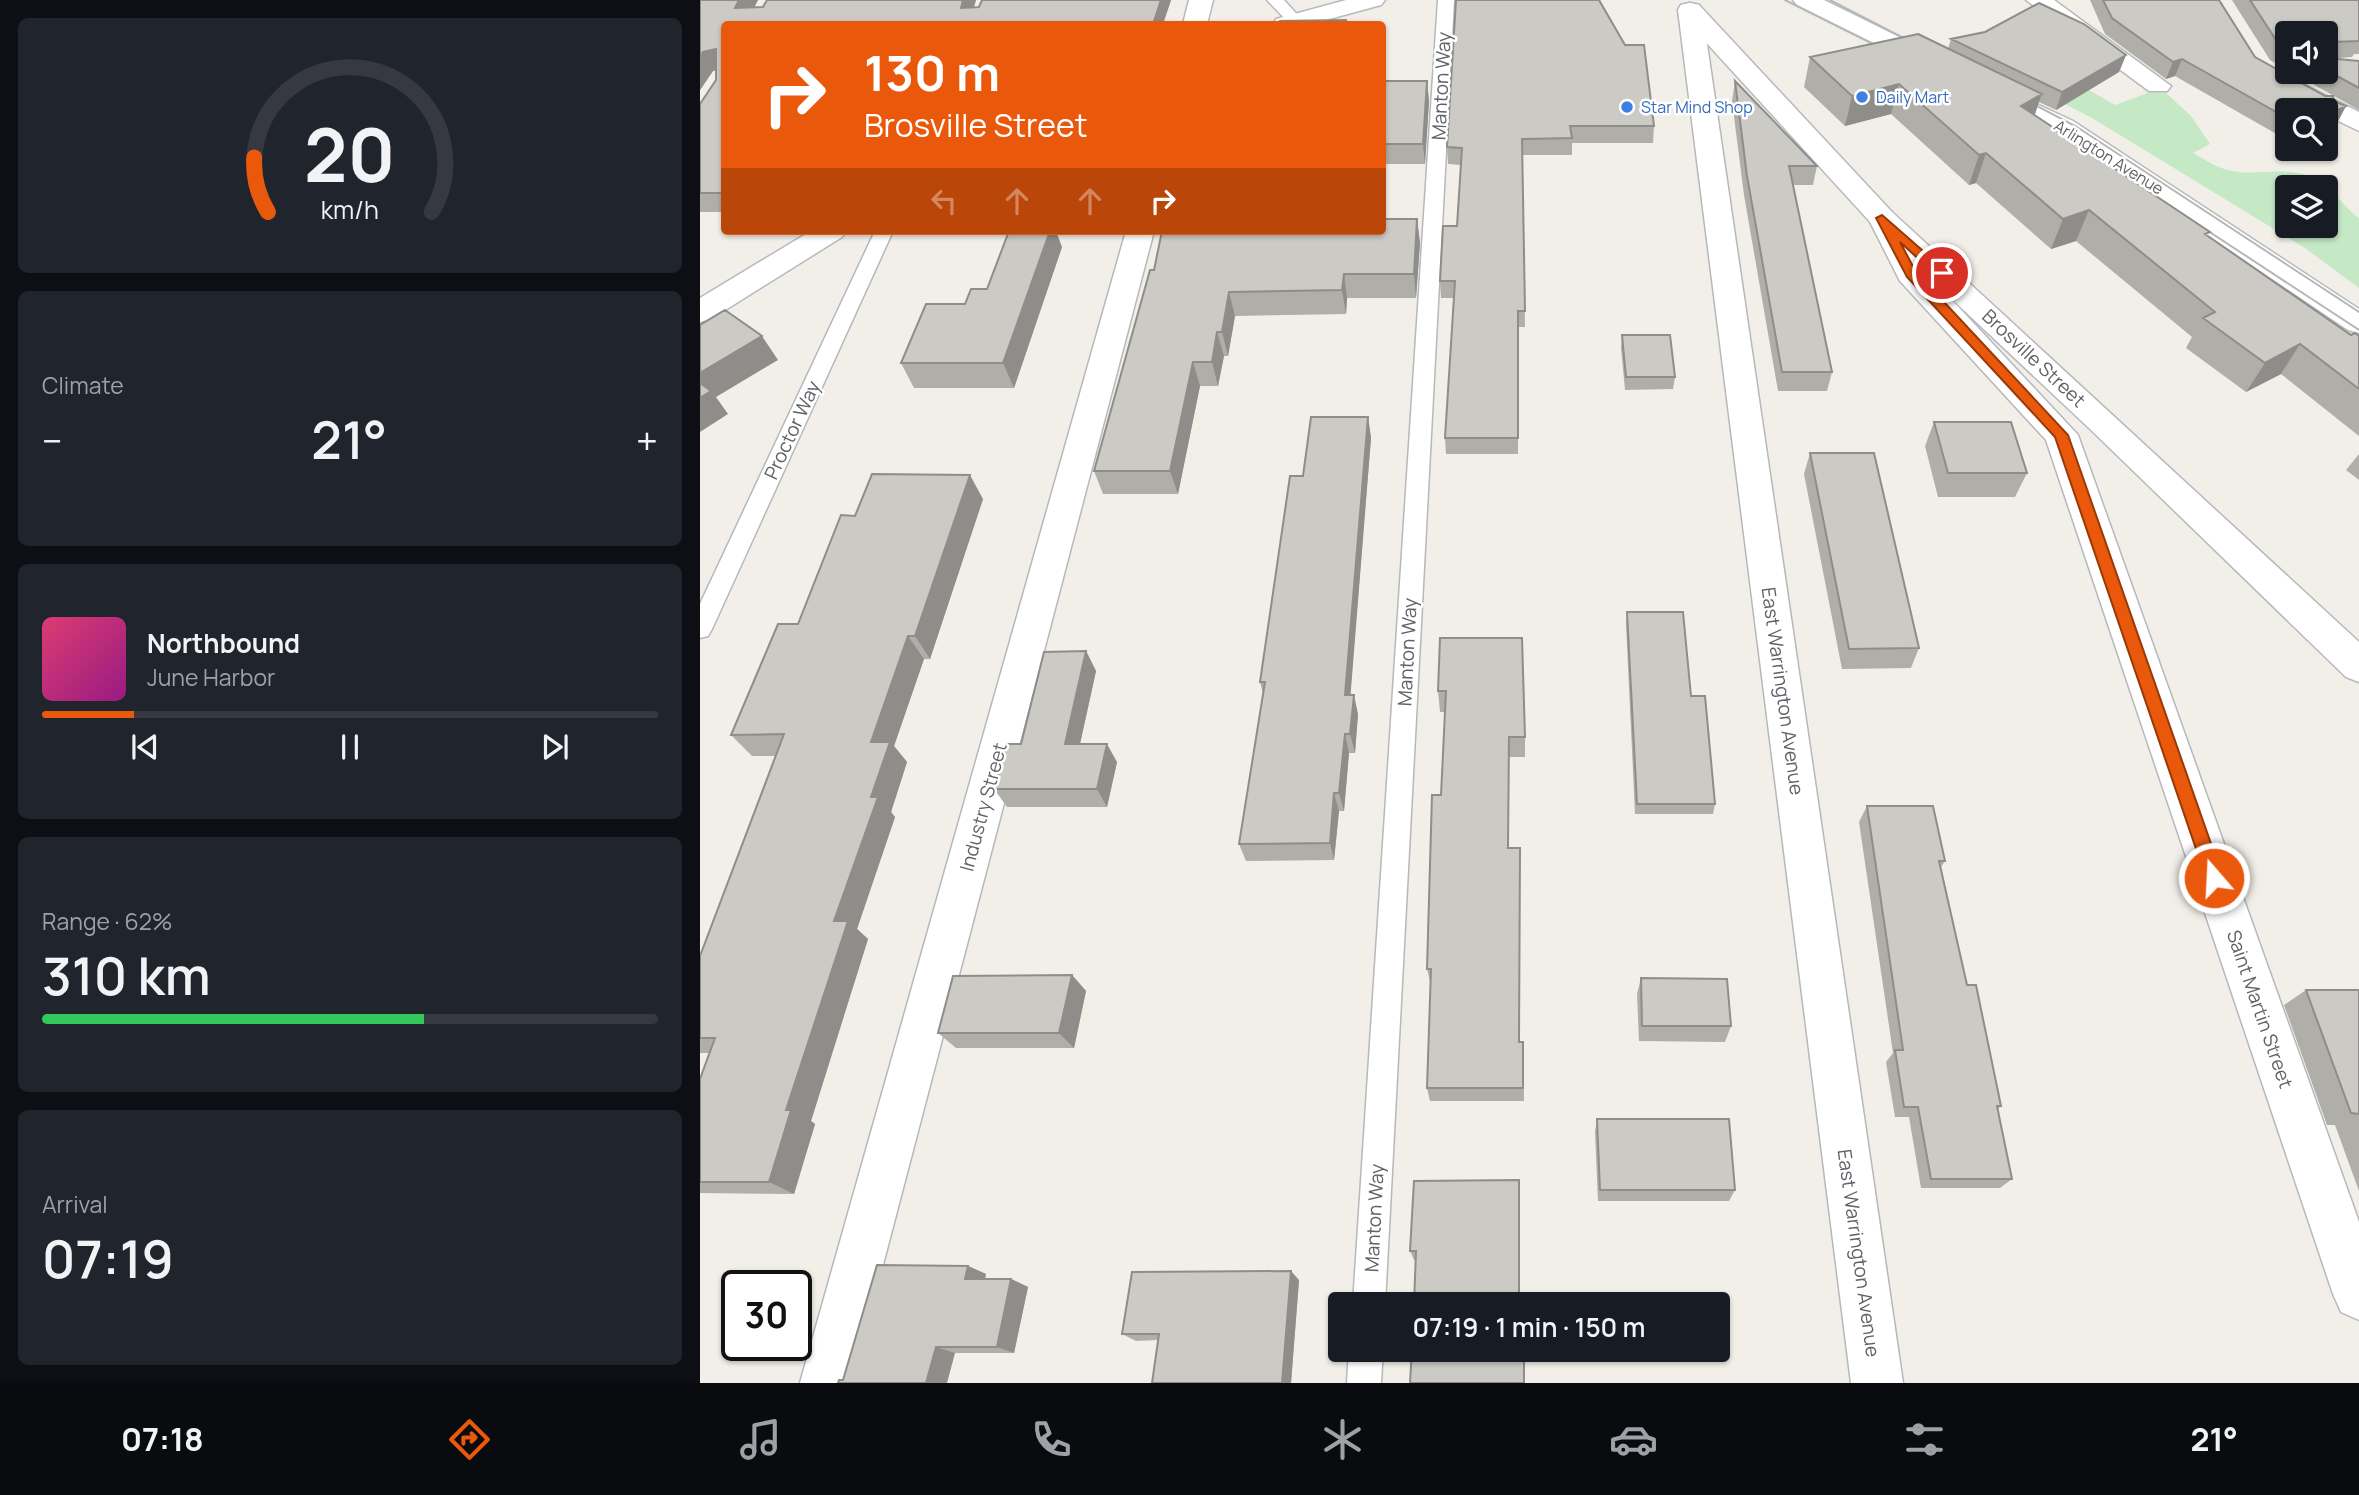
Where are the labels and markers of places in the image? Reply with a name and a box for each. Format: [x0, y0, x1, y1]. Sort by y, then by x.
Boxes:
place label: Daily Mart [1876, 86, 1949, 108]
marker: Daily Mart [1854, 89, 1870, 105]
place label: Star Mind Shop [1641, 96, 1753, 118]
marker: Star Mind Shop [1619, 99, 1635, 115]
pin [1912, 243, 1972, 303]

